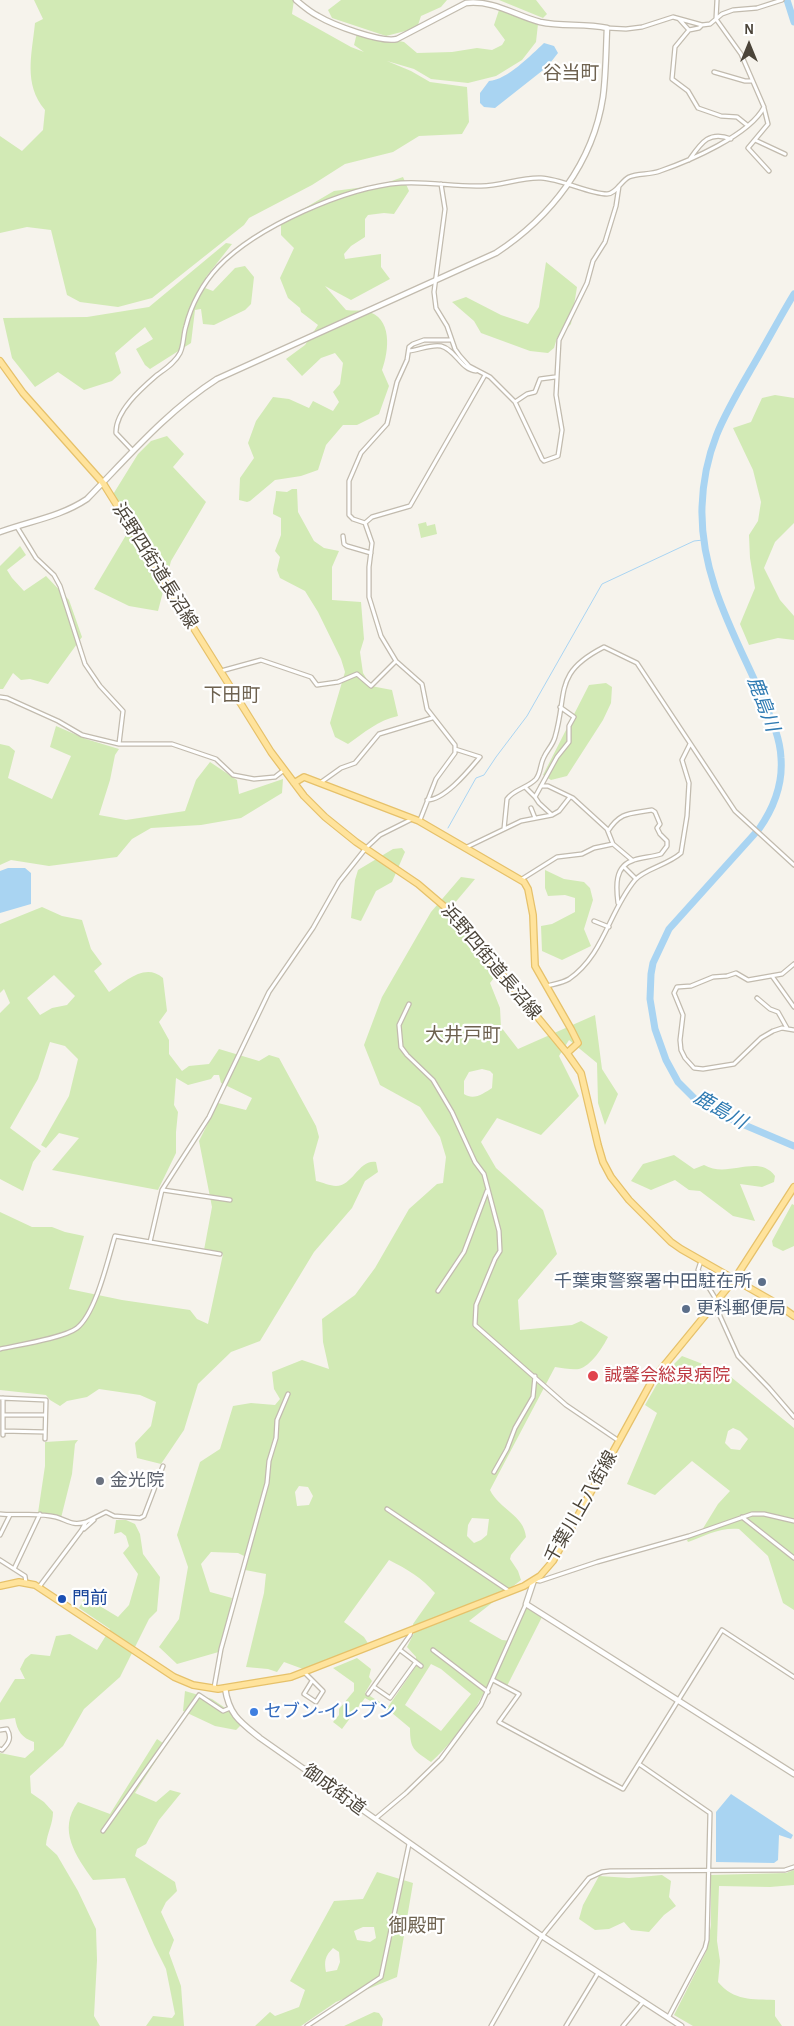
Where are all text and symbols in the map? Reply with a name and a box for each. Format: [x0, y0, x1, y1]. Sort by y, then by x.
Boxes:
north arrow [724, 20, 774, 70]
text: N [744, 23, 754, 37]
district label: 谷当町 [543, 62, 599, 84]
street label: 浜野四街道長沼線 [108, 499, 202, 633]
water label: 鹿島川 [742, 673, 784, 735]
district label: 下田町 [204, 684, 260, 706]
street label: 浜野四街道長沼線 [436, 900, 546, 1024]
district label: 大井戸町 [425, 1024, 501, 1046]
water label: 鹿島川 [690, 1086, 750, 1134]
place label: 千葉東警察署中田駐在所 [554, 1271, 752, 1293]
marker: 千葉東警察署中田駐在所 [756, 1276, 768, 1288]
place label: 更科郵便局 [696, 1298, 786, 1320]
marker: 更科郵便局 [680, 1303, 692, 1315]
place label: 誠馨会総泉病院 [604, 1365, 730, 1387]
marker: 誠馨会総泉病院 [586, 1369, 600, 1383]
street label: 千葉川上八街線 [540, 1447, 622, 1567]
place label: 金光院 [110, 1470, 164, 1492]
marker: 金光院 [94, 1475, 106, 1487]
place label: 門前 [72, 1588, 108, 1610]
marker: 門前 [56, 1593, 68, 1605]
place label: セブン-イレブン [264, 1701, 396, 1723]
marker: セブン-イレブン [248, 1706, 260, 1718]
street label: 御成街道 [299, 1760, 369, 1820]
district label: 御殿町 [389, 1915, 445, 1937]

